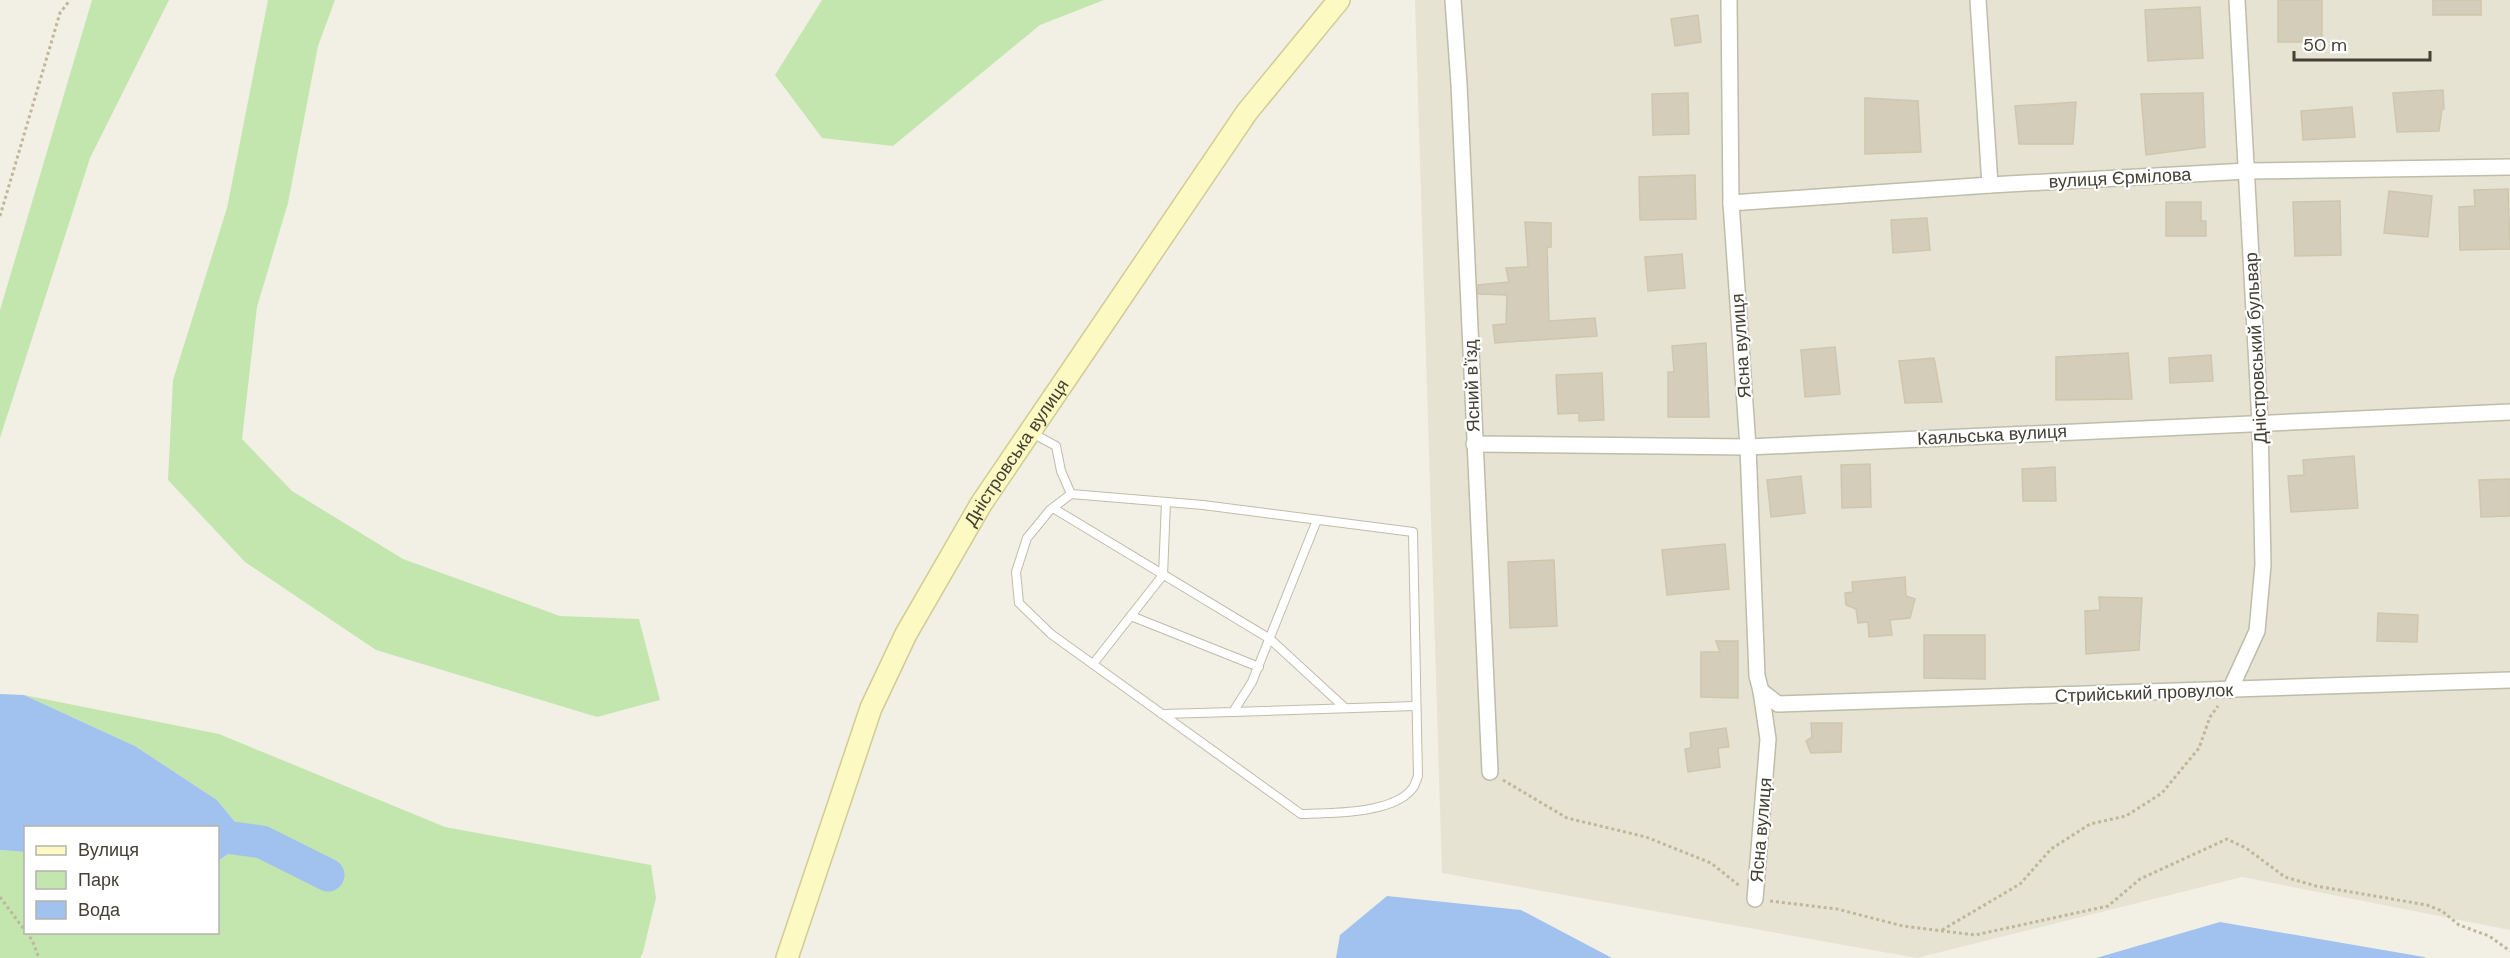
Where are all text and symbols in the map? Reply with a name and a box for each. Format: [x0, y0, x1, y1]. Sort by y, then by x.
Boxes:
scale bar [2294, 24, 2430, 62]
text: 50 m [2303, 33, 2347, 57]
street label: вулиця Єрмілова [2048, 162, 2193, 194]
street label: Дністровський бульвар [2239, 252, 2273, 444]
street label: Ясна вулиця [1725, 293, 1757, 399]
street label: Ясний в'їзд [1458, 339, 1486, 433]
street label: Дністровська вулиця [959, 374, 1074, 531]
street label: Каяльська вулиця [1916, 419, 2068, 451]
street label: Стрийський провулок [2054, 678, 2234, 708]
street label: Ясна вулиця [1744, 777, 1778, 883]
legend [24, 826, 219, 934]
text: Вулиця [78, 838, 139, 862]
text: Парк [78, 868, 119, 892]
text: Вода [78, 898, 121, 922]

